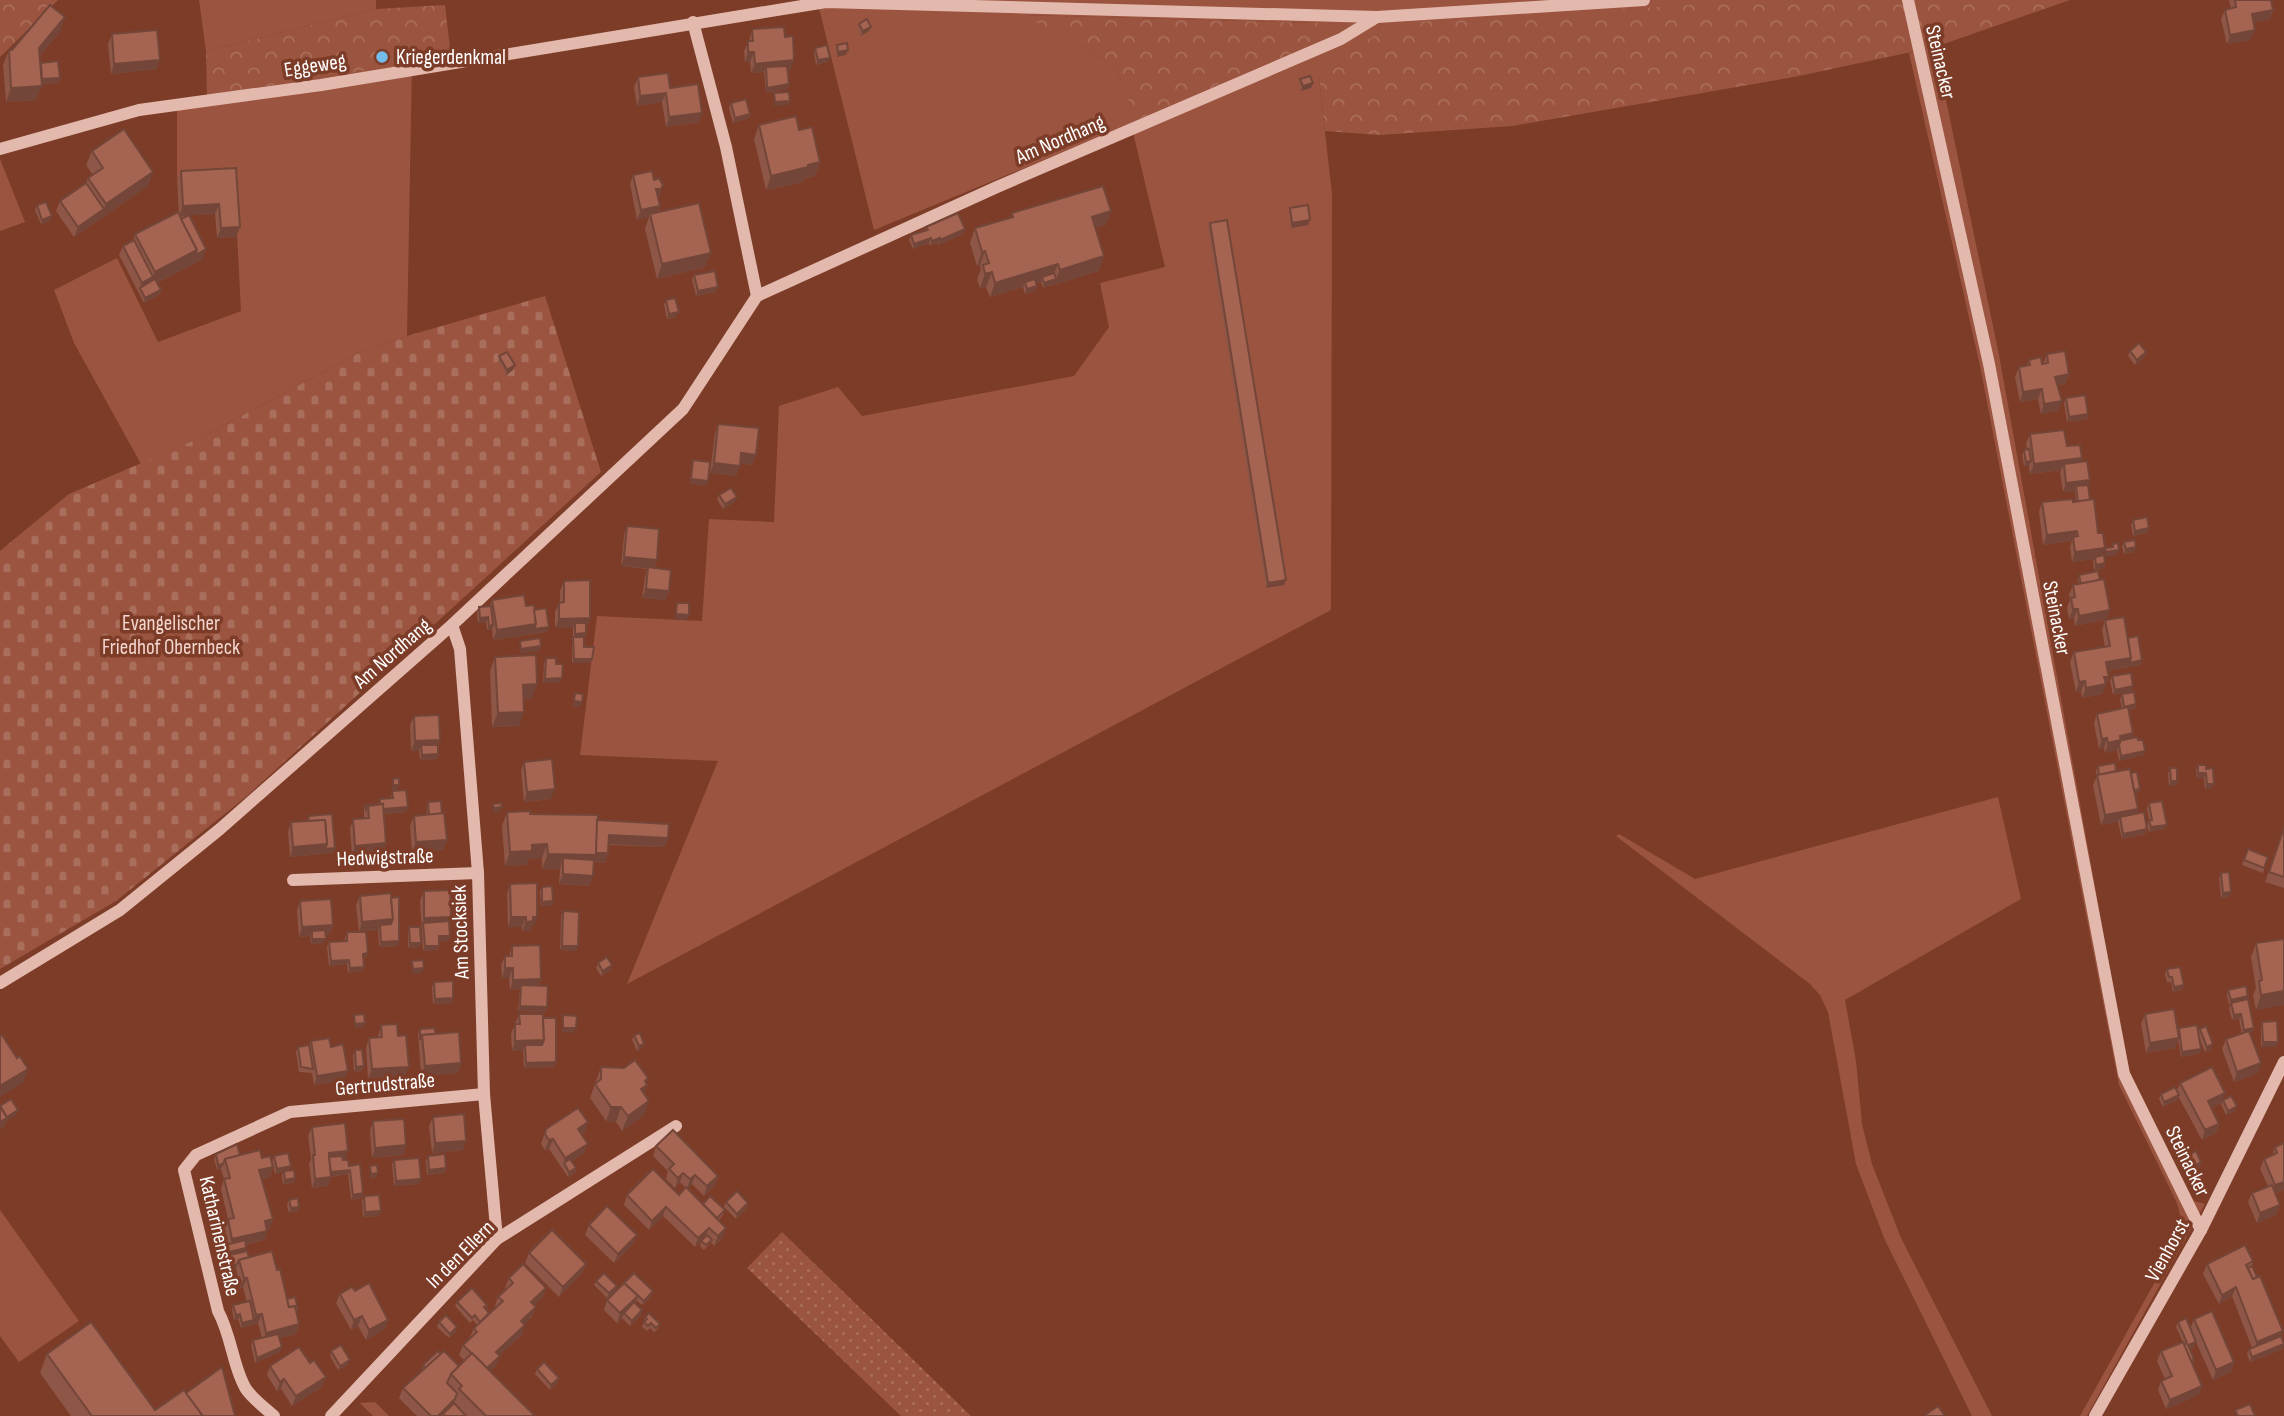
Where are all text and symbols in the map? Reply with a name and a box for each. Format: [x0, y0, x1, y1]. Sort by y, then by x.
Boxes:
street label: Steinacker [1920, 23, 1961, 102]
place label: Kriegerdenkmal [396, 45, 506, 70]
street label: Eggeweg [282, 48, 348, 83]
marker: Kriegerdenkmal [374, 49, 390, 65]
street label: Am Nordhang [1011, 109, 1109, 170]
street label: Steinacker [2037, 579, 2076, 657]
park label: Evangelischer Friedhof Obernbeck [102, 611, 240, 660]
street label: Am Nordhang [348, 613, 436, 694]
street label: Hedwigstraße [336, 843, 434, 872]
street label: Am Stocksiek [446, 884, 475, 980]
street label: Gertrudstraße [334, 1068, 436, 1101]
street label: Steinacker [2160, 1122, 2215, 1200]
street label: Katharinenstraße [194, 1174, 245, 1299]
street label: Vienhorst [2140, 1214, 2195, 1286]
street label: In den Ellern [421, 1215, 500, 1294]

